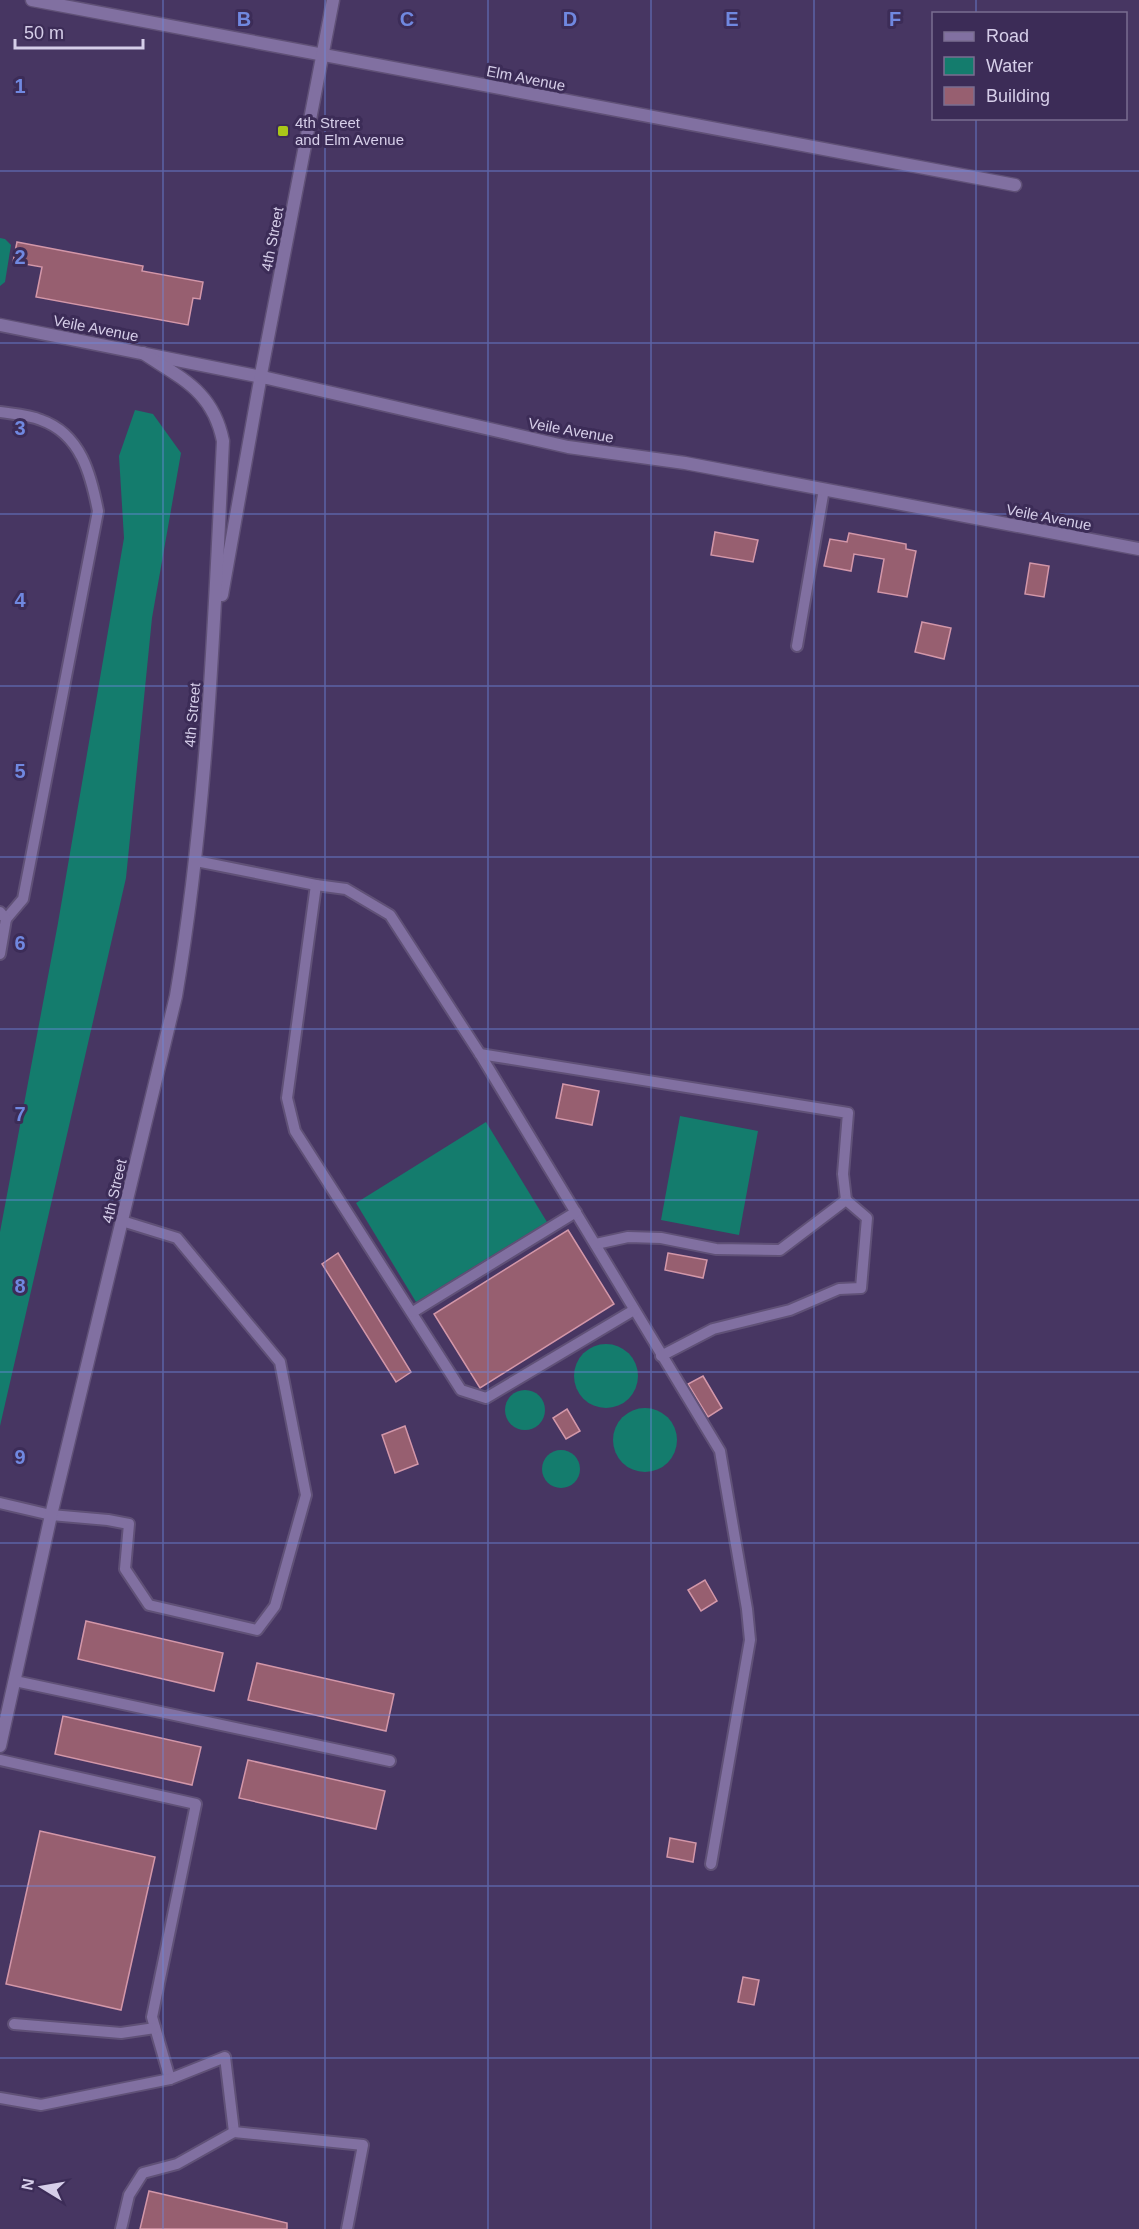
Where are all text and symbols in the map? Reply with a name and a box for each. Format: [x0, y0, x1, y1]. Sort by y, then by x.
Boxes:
text: B [237, 8, 251, 30]
text: C [400, 8, 414, 30]
text: D [563, 8, 577, 30]
text: E [725, 8, 739, 30]
text: F [889, 8, 901, 30]
scale bar [15, 12, 142, 50]
legend [932, 12, 1127, 120]
text: 50 m [24, 23, 64, 43]
text: Road [986, 26, 1029, 46]
text: Water [986, 56, 1033, 76]
street label: Elm Avenue [485, 62, 567, 94]
text: 1 [14, 75, 26, 97]
text: Building [986, 86, 1050, 106]
place label: 4th Street and Elm Avenue [295, 114, 404, 148]
marker: 4th Street and Elm Avenue [276, 124, 290, 138]
street label: 4th Street [257, 205, 287, 273]
text: 2 [14, 246, 26, 268]
street label: Veile Avenue [52, 311, 140, 345]
street label: Veile Avenue [527, 414, 615, 446]
text: 3 [14, 417, 26, 439]
street label: Veile Avenue [1005, 500, 1093, 534]
text: 4 [14, 589, 26, 611]
street label: 4th Street [181, 681, 203, 748]
text: 5 [14, 760, 26, 782]
text: 6 [14, 932, 26, 954]
text: 7 [14, 1103, 26, 1125]
street label: 4th Street [98, 1157, 130, 1225]
text: 8 [14, 1275, 26, 1297]
text: 9 [14, 1446, 26, 1468]
north arrow [12, 2157, 72, 2217]
text: N [18, 2177, 37, 2192]

